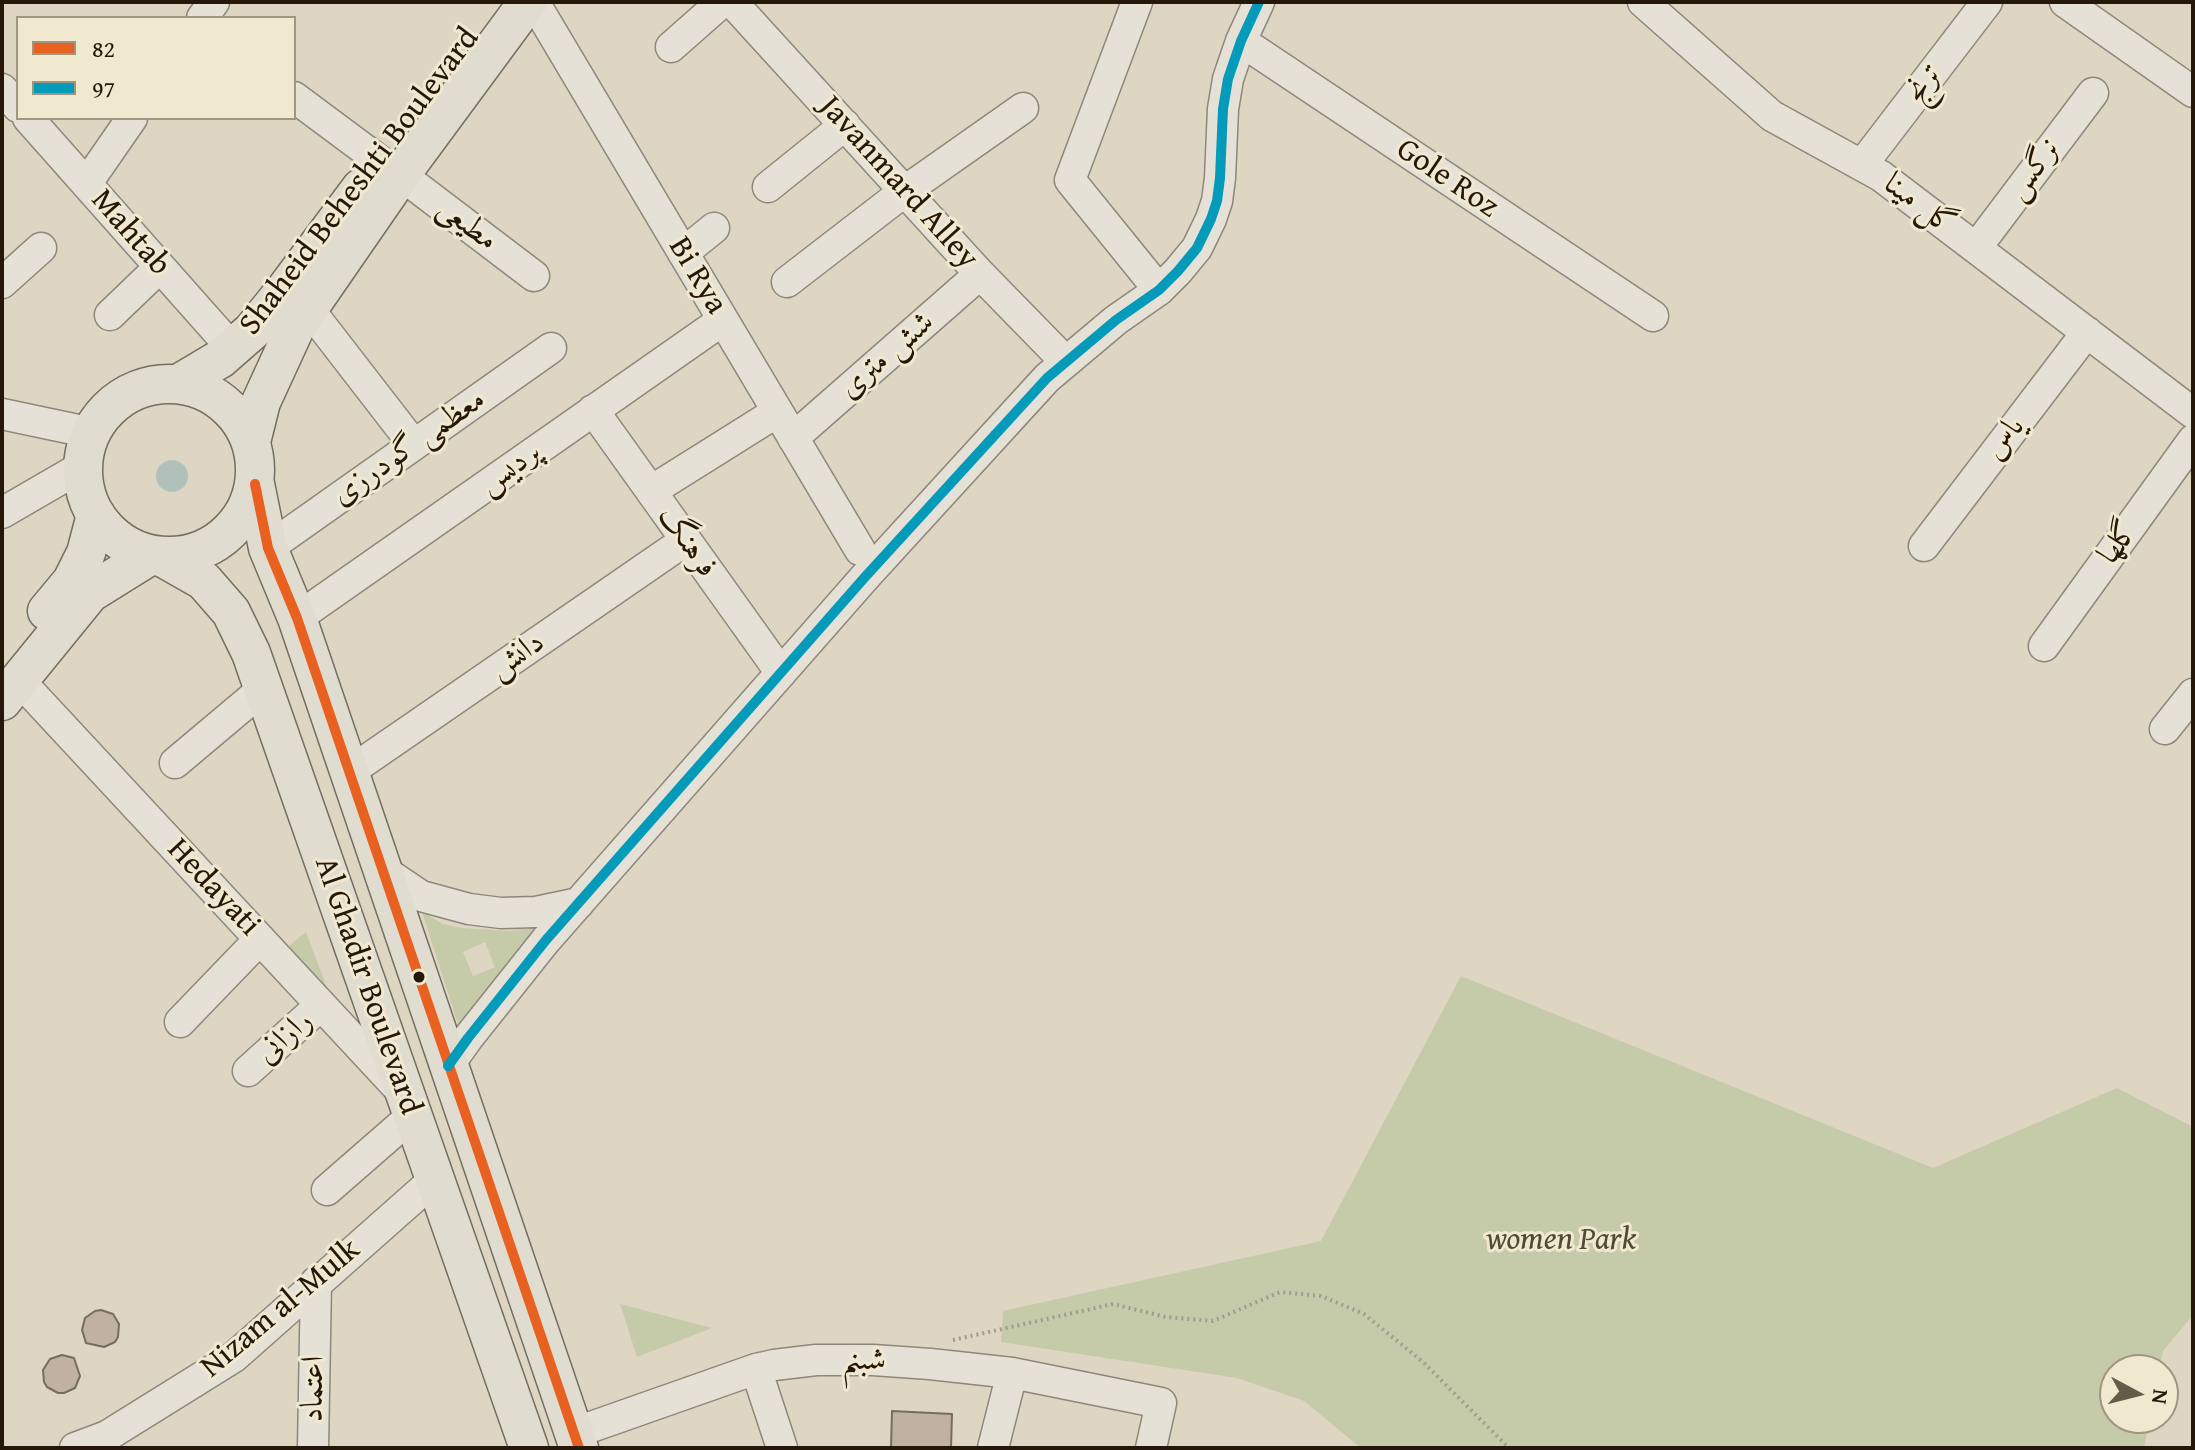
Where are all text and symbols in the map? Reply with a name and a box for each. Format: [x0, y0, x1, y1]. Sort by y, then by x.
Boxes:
legend [16, 16, 296, 120]
street label: Shaheid Beheshti Boulevard [232, 21, 488, 343]
text: 82 [92, 31, 115, 66]
street label: ترنج [1898, 56, 1952, 112]
text: 97 [92, 71, 115, 106]
street label: Javanmard Alley [810, 89, 986, 277]
street label: Gole Roz [1389, 131, 1505, 227]
street label: نرگس [1998, 131, 2070, 209]
street label: گل مینا [1875, 165, 1963, 245]
street label: Mahtab [82, 182, 178, 284]
street label: مطیعی [429, 190, 505, 260]
street label: Bi Rya [659, 230, 735, 322]
street label: شش متری [831, 304, 943, 408]
street label: معظمی گودرزی [325, 381, 493, 515]
street label: یاس [1976, 409, 2034, 469]
street label: پردیس [471, 434, 549, 504]
street label: فرهنگ [649, 499, 725, 585]
street label: گلها [2090, 514, 2148, 572]
street label: دانش [482, 624, 552, 688]
street label: Hedayati [158, 831, 268, 945]
street label: Al Ghadir Boulevard [305, 852, 429, 1120]
unlabelled marker [411, 969, 427, 985]
street label: رازانی [249, 1003, 321, 1073]
park label: women Park [1486, 1222, 1636, 1260]
street label: Nizam al-Mulk [194, 1231, 368, 1387]
street label: شبنم [842, 1341, 886, 1381]
north arrow [2099, 1354, 2179, 1434]
street label: اعتماد [294, 1355, 334, 1423]
text: N [2144, 1387, 2178, 1406]

